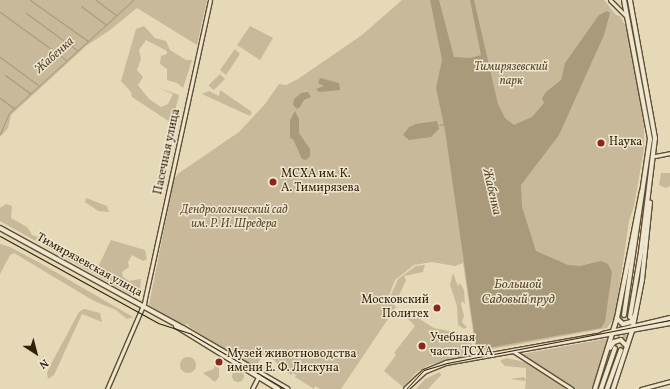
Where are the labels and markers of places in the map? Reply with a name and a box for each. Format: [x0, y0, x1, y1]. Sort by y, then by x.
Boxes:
place label: Наука [609, 136, 642, 150]
marker: Наука [596, 138, 606, 148]
place label: МСХА им. К. А. Тимирязева [281, 168, 360, 196]
marker: МСХА им. К. А. Тимирязева [268, 177, 278, 187]
place label: Московский Политех [361, 294, 429, 322]
marker: Московский Политех [432, 303, 442, 313]
place label: Учебная часть ТСХА [430, 332, 494, 360]
marker: Учебная часть ТСХА [417, 341, 427, 351]
place label: Музей животноводства имени Е. Ф. Лискуна [227, 348, 356, 376]
marker: Музей животноводства имени Е. Ф. Лискуна [214, 357, 224, 367]

